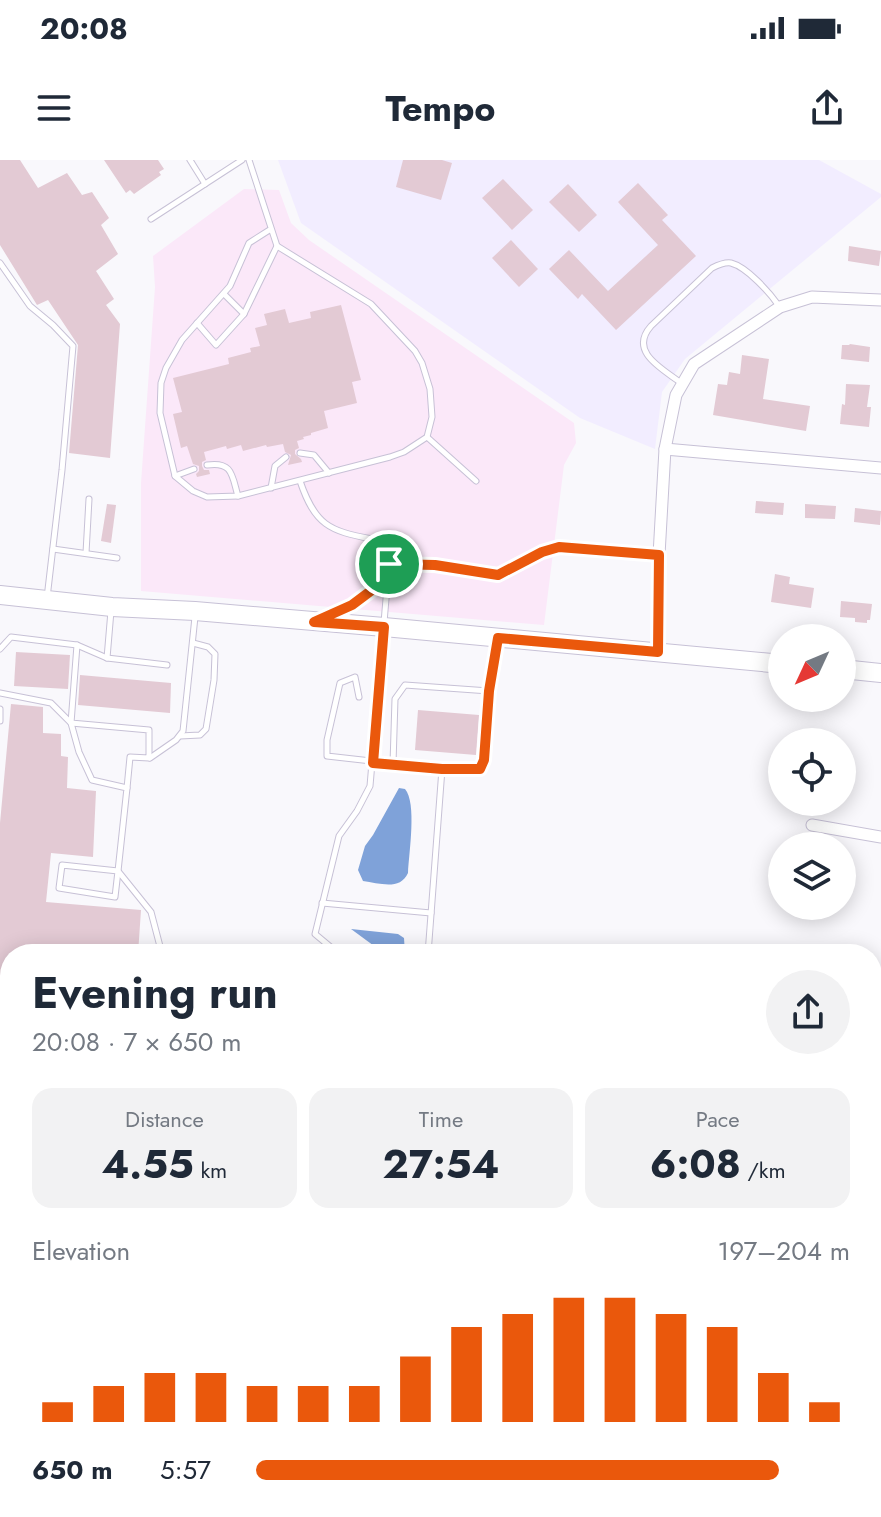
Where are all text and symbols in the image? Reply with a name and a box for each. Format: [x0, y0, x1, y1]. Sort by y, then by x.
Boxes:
text: 20:08 [40, 7, 128, 50]
text: Tempo [385, 82, 496, 134]
icon: menu [32, 86, 76, 130]
icon: share [805, 86, 849, 130]
pin [355, 530, 423, 598]
icon: arrive [367, 542, 411, 586]
north arrow [768, 624, 856, 712]
map controls [768, 624, 856, 920]
button: locate [768, 728, 856, 816]
button: layers [768, 832, 856, 920]
text: Evening run [32, 961, 278, 1025]
button: share [766, 970, 850, 1054]
text: 20:08 · 7 × 650 m [32, 1023, 241, 1061]
text: Distance [125, 1103, 204, 1135]
text: Time [419, 1103, 463, 1135]
text: Pace [696, 1103, 740, 1135]
text: 4.55 [101, 1135, 194, 1193]
text: 27:54 [383, 1135, 499, 1193]
text: 6:08 [650, 1135, 741, 1193]
text: km [194, 1154, 227, 1186]
text: /km [741, 1154, 786, 1186]
text: Elevation [32, 1232, 130, 1270]
text: 197–204 m [718, 1232, 850, 1270]
text: 650 m [32, 1451, 113, 1489]
text: 5:57 [160, 1451, 211, 1489]

